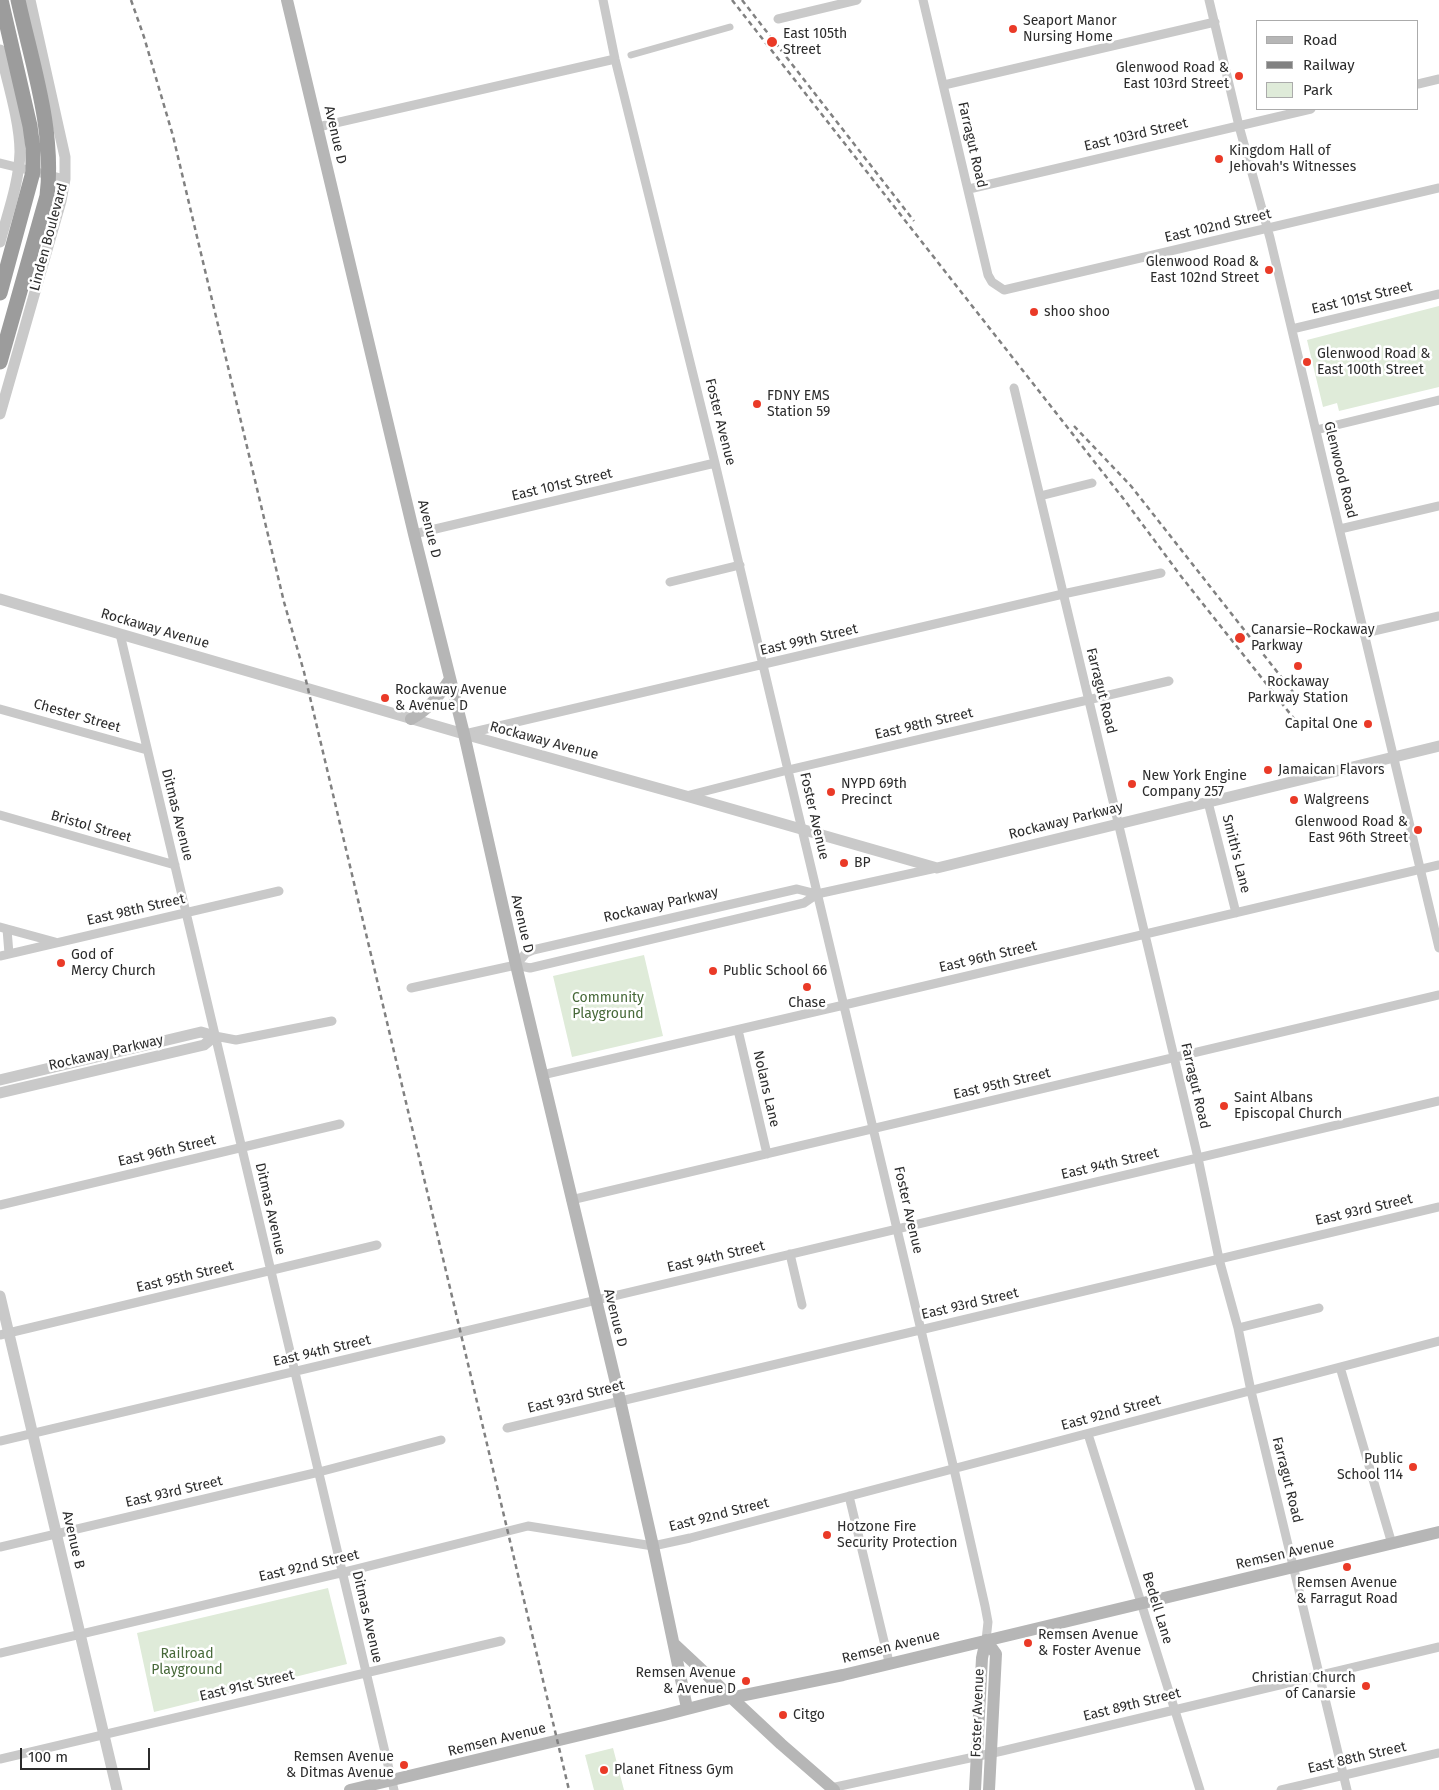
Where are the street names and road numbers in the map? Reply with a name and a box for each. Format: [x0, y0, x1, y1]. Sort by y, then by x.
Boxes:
street label: Farragut Road [954, 100, 990, 190]
street label: Avenue D [320, 104, 350, 166]
street label: East 103rd Street [1083, 115, 1189, 155]
street label: Linden Boulevard [27, 181, 71, 293]
street label: East 102nd Street [1163, 206, 1273, 246]
street label: East 101st Street [1310, 278, 1414, 318]
street label: Foster Avenue [701, 377, 739, 467]
street label: Glenwood Road [1320, 420, 1360, 520]
street label: East 101st Street [510, 465, 614, 505]
street label: Avenue D [414, 498, 444, 560]
street label: Rockaway Avenue [99, 605, 211, 653]
street label: East 99th Street [759, 621, 859, 659]
street label: Farragut Road [1082, 646, 1120, 736]
street label: Chester Street [32, 696, 122, 736]
street label: East 98th Street [873, 705, 975, 743]
street label: Rockaway Avenue [488, 718, 600, 764]
street label: Ditmas Avenue [157, 767, 197, 863]
street label: Foster Avenue [796, 771, 832, 861]
street label: Rockaway Parkway [1007, 799, 1125, 843]
street label: Bristol Street [49, 807, 133, 847]
street label: Smith's Lane [1218, 813, 1254, 895]
street label: Rockaway Parkway [602, 884, 720, 926]
street label: East 98th Street [85, 891, 187, 929]
street label: Avenue D [507, 893, 537, 955]
street label: East 96th Street [937, 938, 1039, 976]
street label: Rockaway Parkway [47, 1032, 165, 1074]
street label: Farragut Road [1177, 1041, 1213, 1131]
street label: Nolans Lane [749, 1049, 783, 1129]
street label: East 95th Street [952, 1065, 1052, 1103]
street label: East 96th Street [116, 1132, 218, 1170]
street label: East 94th Street [1060, 1145, 1160, 1183]
street label: Ditmas Avenue [251, 1161, 289, 1257]
street label: Foster Avenue [890, 1165, 926, 1255]
street label: East 93rd Street [1314, 1191, 1414, 1229]
street label: East 94th Street [666, 1238, 766, 1276]
street label: East 95th Street [135, 1258, 235, 1296]
street label: East 93rd Street [920, 1285, 1020, 1323]
street label: Avenue D [600, 1287, 630, 1349]
street label: East 94th Street [272, 1332, 372, 1370]
street label: East 93rd Street [526, 1377, 626, 1417]
street label: East 92nd Street [1059, 1392, 1163, 1434]
street label: Farragut Road [1268, 1435, 1306, 1525]
street label: East 93rd Street [124, 1473, 224, 1511]
street label: East 92nd Street [667, 1494, 771, 1536]
street label: Avenue B [58, 1510, 88, 1570]
street label: Remsen Avenue [1234, 1535, 1336, 1573]
street label: East 92nd Street [257, 1546, 361, 1586]
street label: Ditmas Avenue [348, 1569, 386, 1665]
street label: Bedell Lane [1138, 1570, 1176, 1646]
street label: Remsen Avenue [840, 1627, 942, 1667]
street label: East 91st Street [198, 1667, 296, 1705]
street label: Foster Avenue [968, 1668, 988, 1758]
street label: East 89th Street [1082, 1685, 1182, 1725]
street label: Remsen Avenue [446, 1720, 548, 1760]
street label: East 88th Street [1306, 1739, 1408, 1777]

